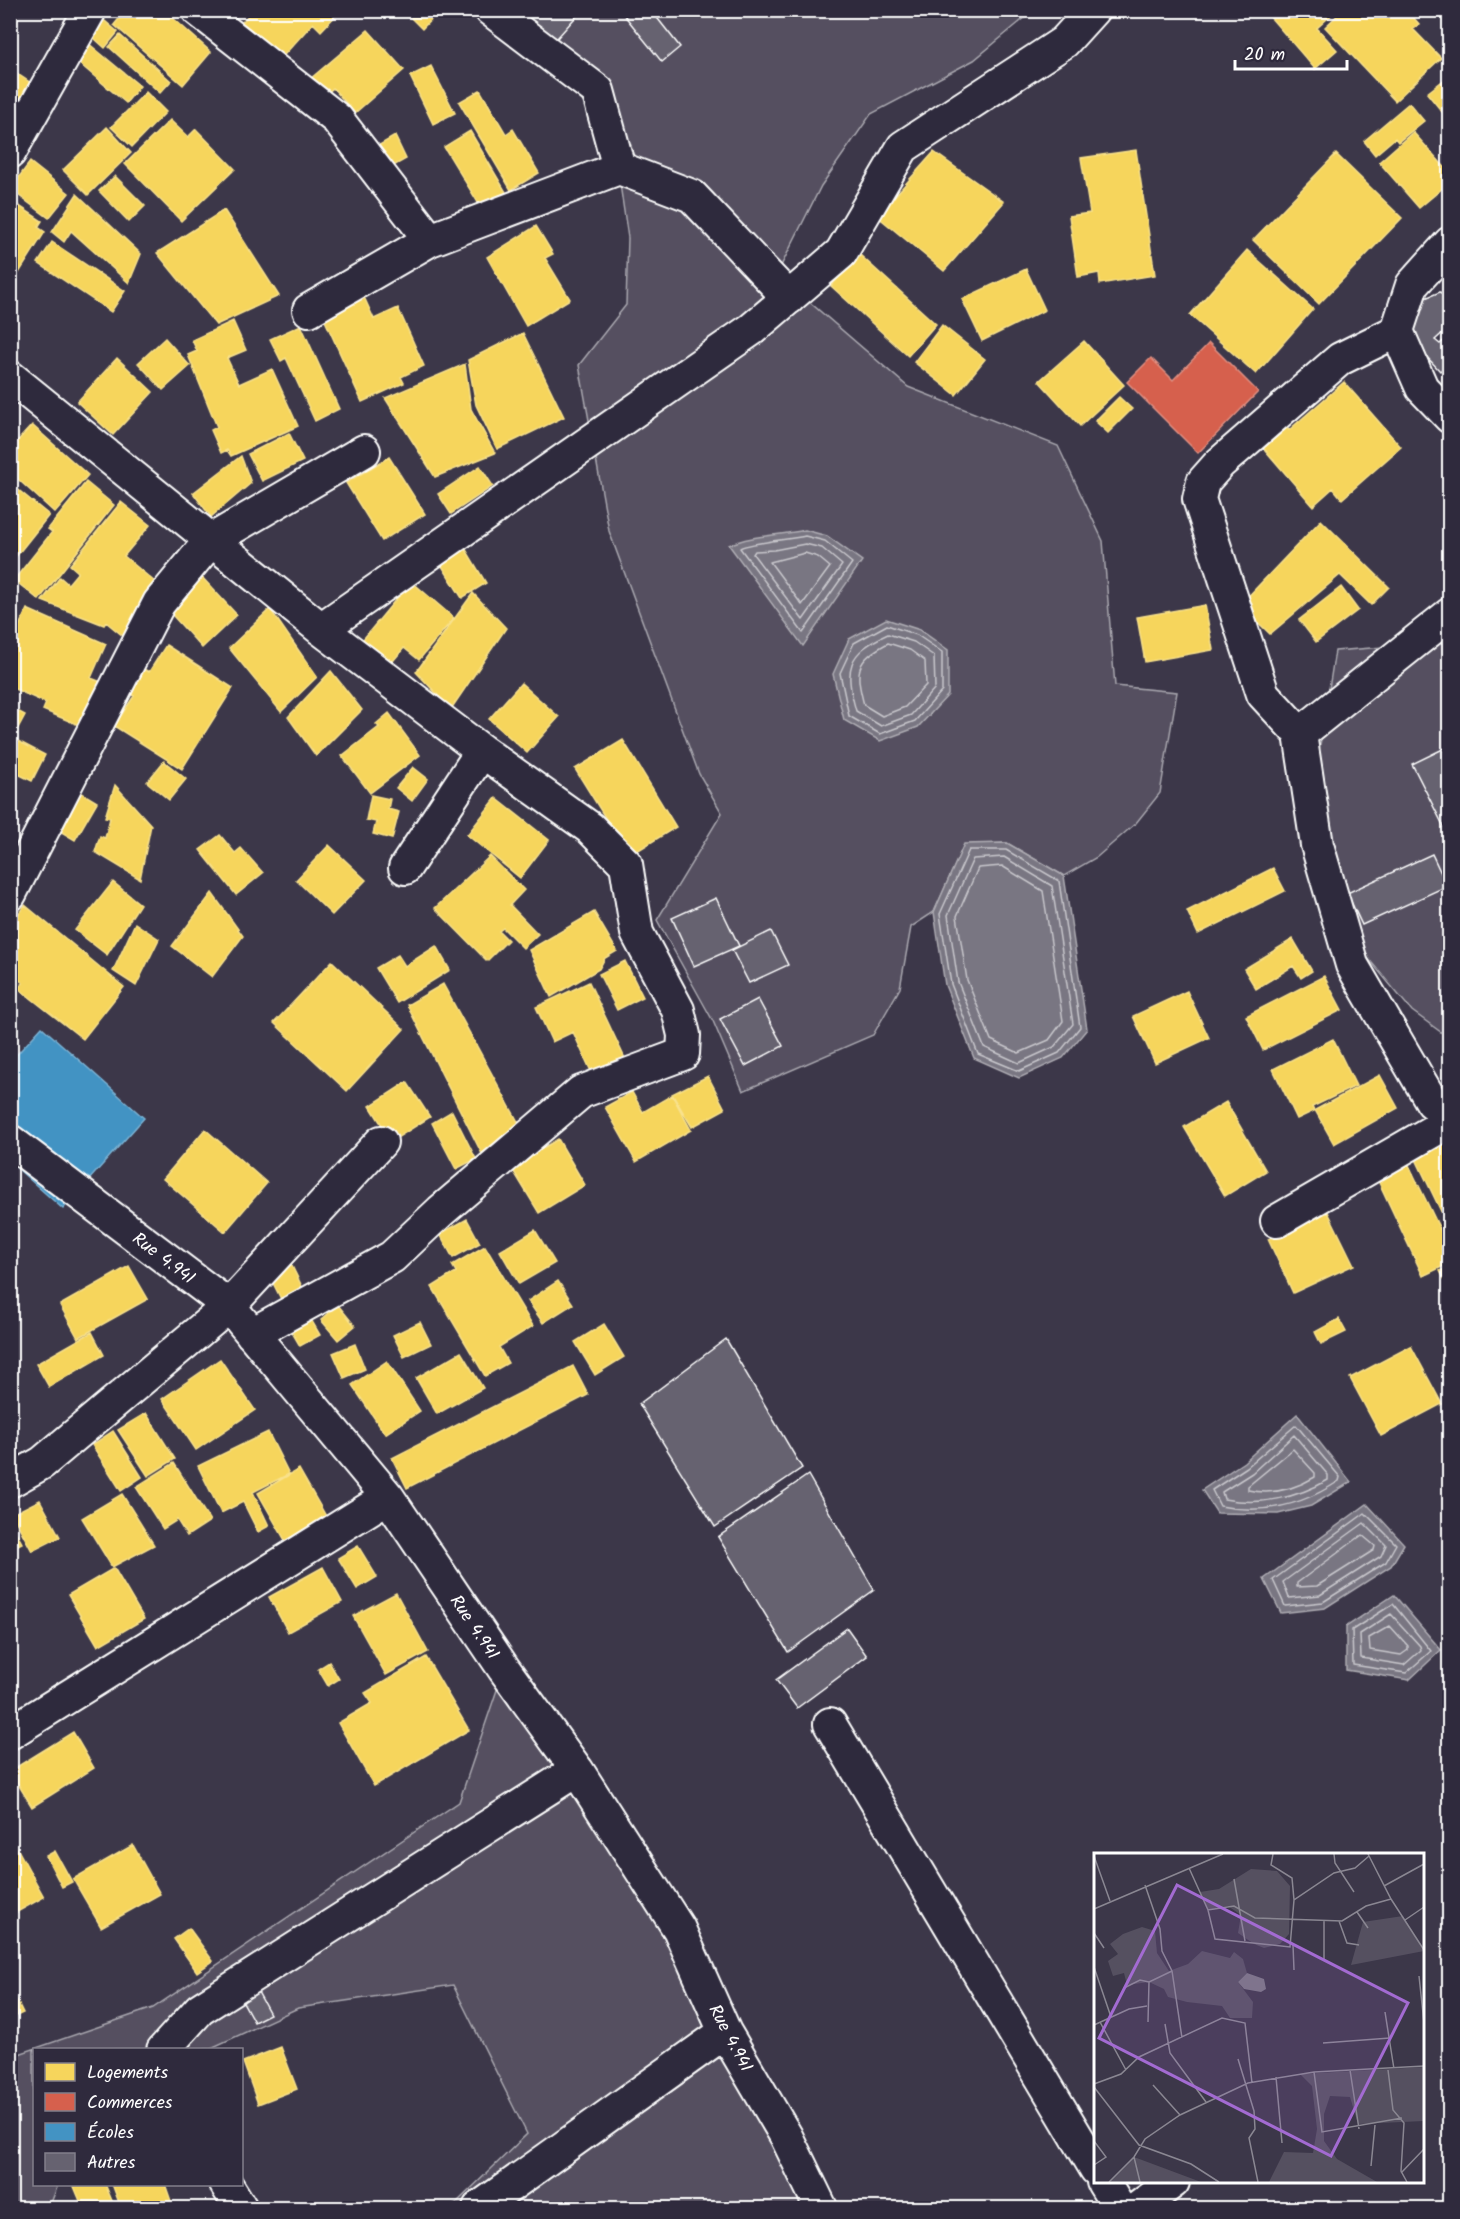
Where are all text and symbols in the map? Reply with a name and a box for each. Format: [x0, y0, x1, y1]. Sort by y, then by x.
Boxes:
scale bar [1235, 33, 1348, 71]
text: 20 m [1244, 41, 1285, 70]
street label: Rue 4.941 [125, 1226, 201, 1293]
street label: Rue 4.941 [441, 1589, 506, 1666]
inset map [1094, 1853, 1424, 2183]
street label: Rue 4.941 [700, 2000, 760, 2078]
legend [33, 2048, 243, 2186]
text: Logements [87, 2059, 169, 2088]
text: Commerces [87, 2089, 173, 2118]
text: Écoles [87, 2119, 134, 2148]
text: Autres [87, 2149, 136, 2178]

